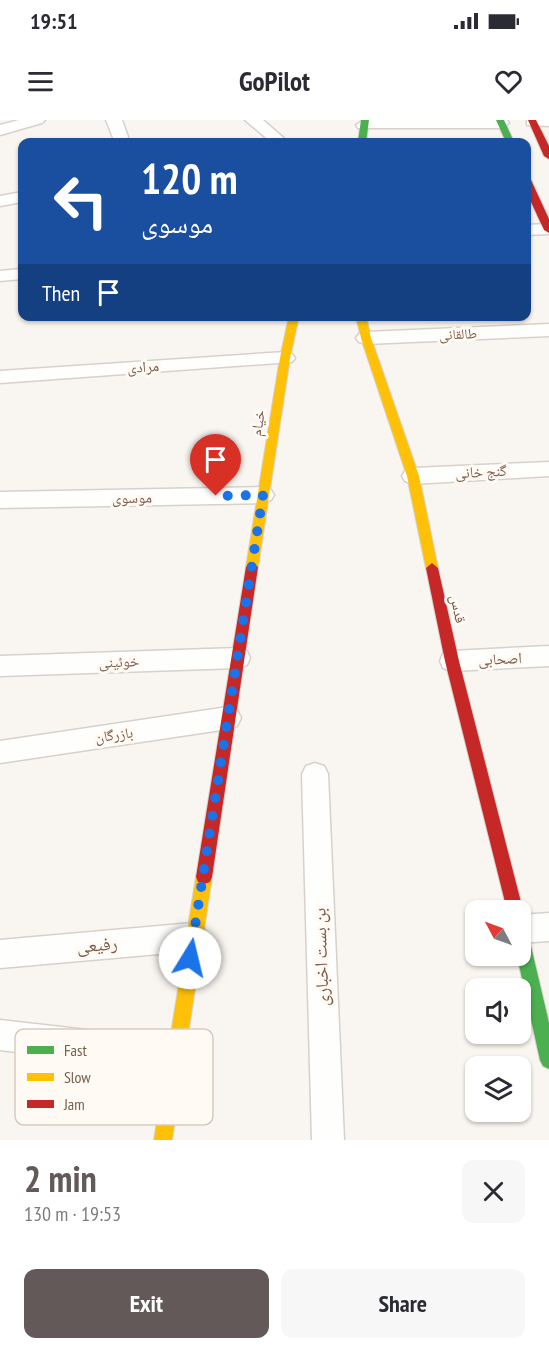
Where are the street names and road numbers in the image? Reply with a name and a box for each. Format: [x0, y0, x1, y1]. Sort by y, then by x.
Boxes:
street label: طالقانی [438, 324, 478, 344]
street label: مرادی [126, 356, 160, 378]
street label: خیام [246, 408, 270, 437]
street label: گنج خانی [455, 461, 508, 483]
street label: موسوی [112, 488, 152, 508]
street label: قدس [445, 593, 471, 625]
street label: اصحابی [478, 648, 522, 670]
street label: خوئینی [98, 651, 140, 673]
street label: بازرگان [94, 722, 134, 748]
street label: بن بست اخباری [307, 907, 334, 1007]
street label: رفیعی [76, 931, 118, 958]

